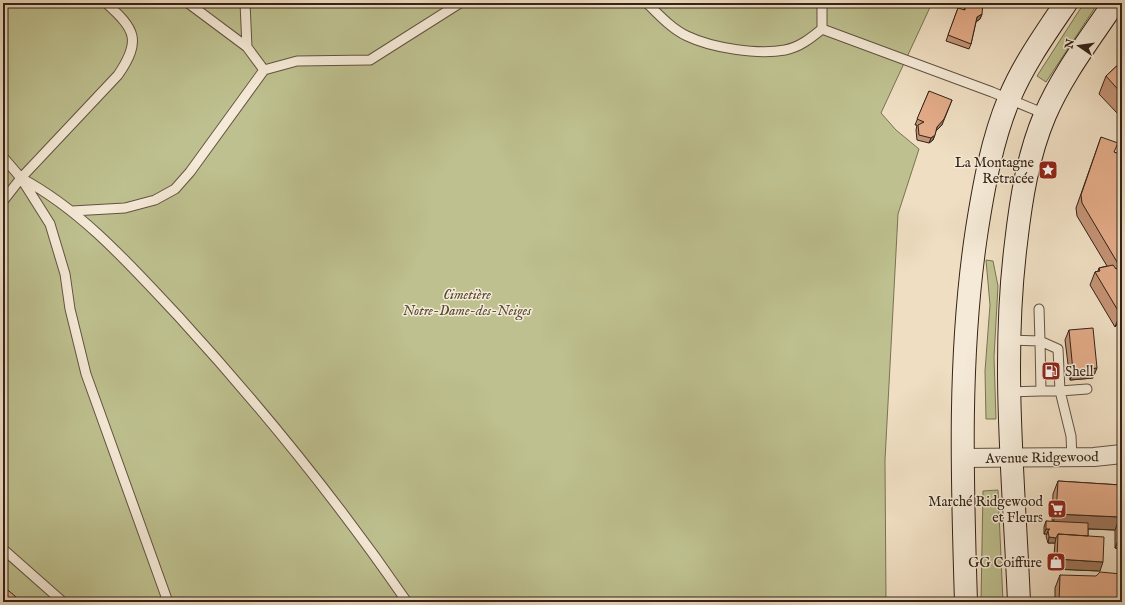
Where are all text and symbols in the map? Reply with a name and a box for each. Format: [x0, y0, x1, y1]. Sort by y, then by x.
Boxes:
north arrow [1059, 26, 1099, 66]
text: N [1062, 37, 1078, 51]
place label: La Montagne Retracée [955, 154, 1035, 188]
place icon: La Montagne Retracée [1037, 159, 1059, 181]
park label: Cimetière Notre-Dame-des-Neiges [403, 286, 532, 321]
fuel station icon: Shell [1040, 360, 1062, 382]
place label: Shell [1065, 363, 1094, 381]
street label: Avenue Ridgewood [984, 448, 1099, 468]
place label: Marché Ridgewood et Fleurs [928, 493, 1044, 527]
supermarket icon: Marché Ridgewood et Fleurs [1046, 498, 1068, 520]
shop icon: GG Coiffure [1045, 551, 1067, 573]
place label: GG Coiffure [968, 554, 1043, 572]

